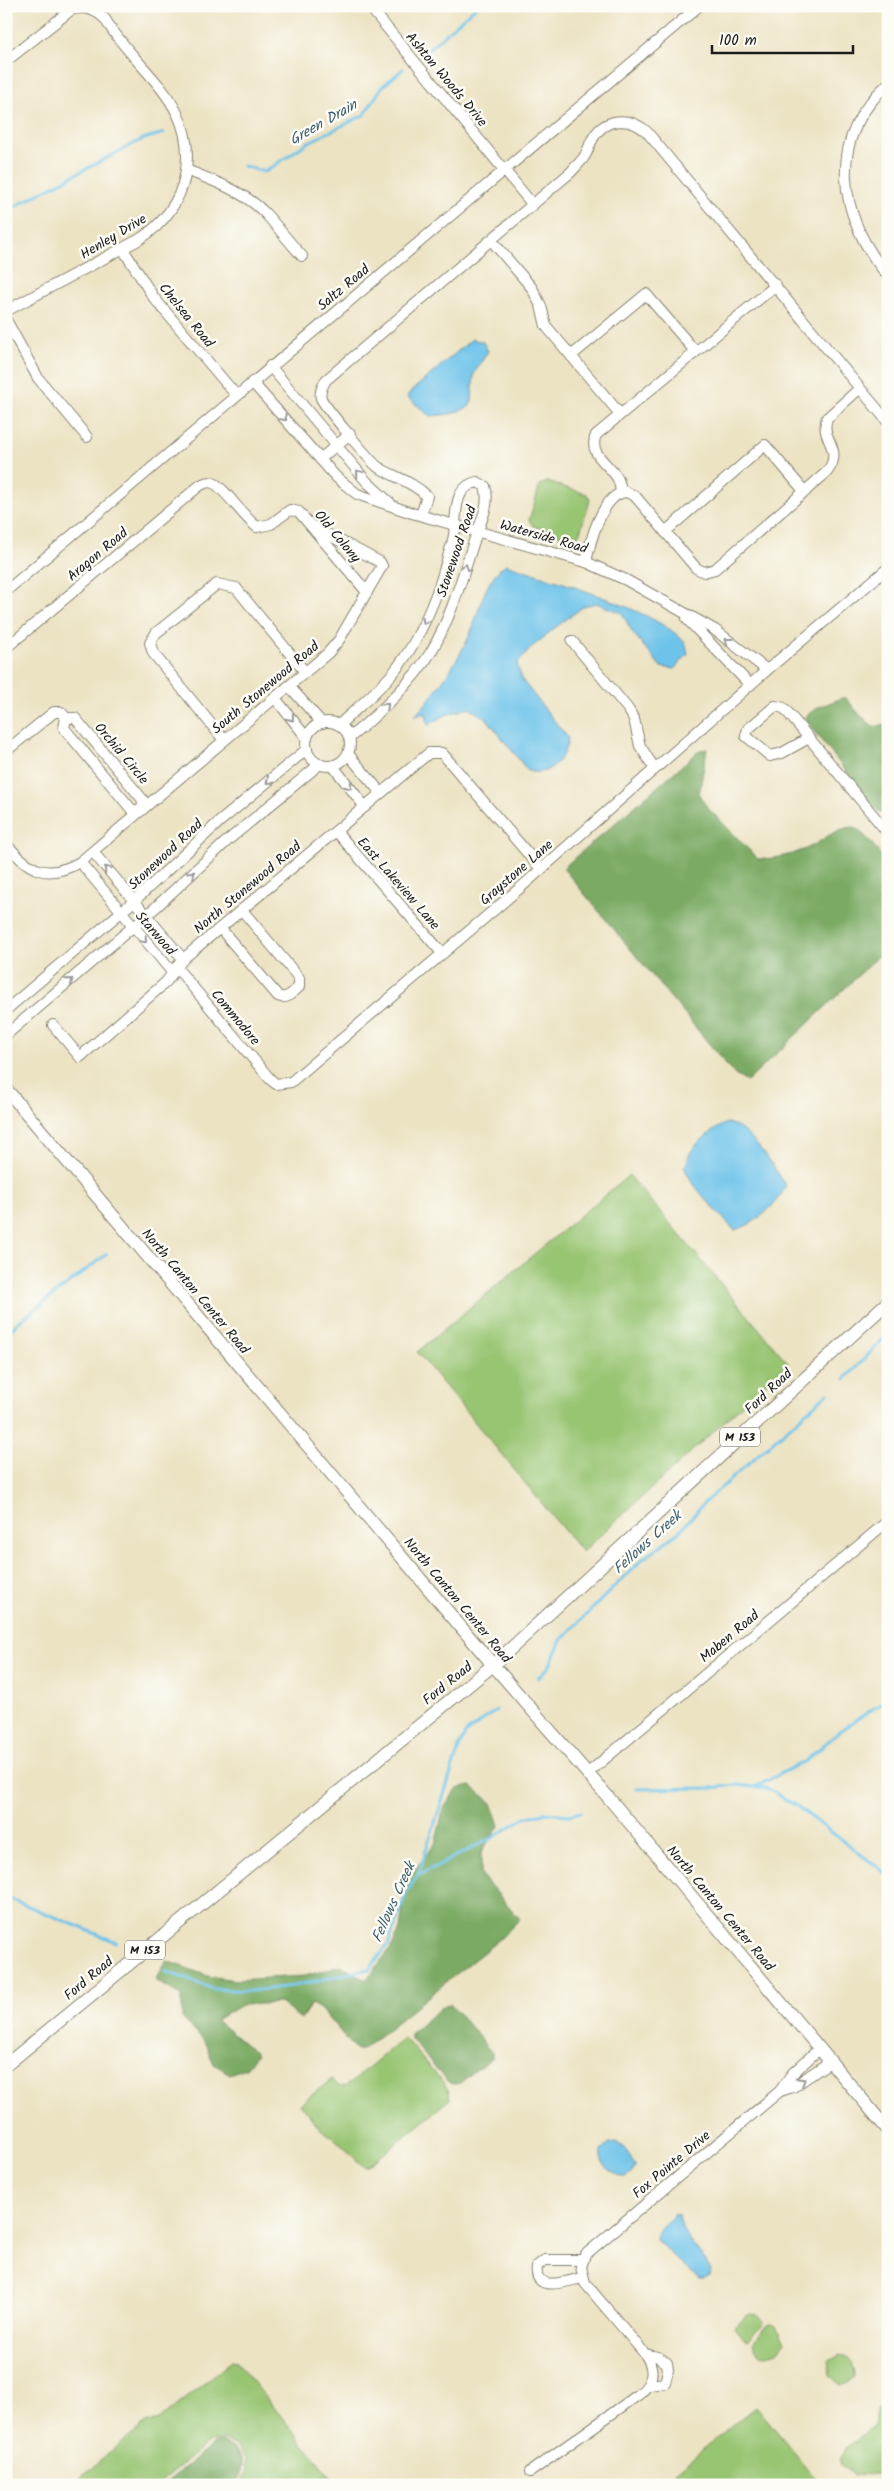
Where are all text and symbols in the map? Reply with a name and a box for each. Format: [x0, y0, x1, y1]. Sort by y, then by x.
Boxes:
scale bar [712, 22, 853, 54]
street label: Ashton Woods Drive [400, 27, 493, 133]
text: 100 m [719, 29, 757, 53]
water label: Green Drain [285, 93, 363, 152]
street label: Henley Drive [76, 208, 152, 265]
street label: Saltz Road [313, 259, 375, 316]
street label: Chelsea Road [153, 278, 220, 354]
one-way arrow [278, 413, 287, 422]
one-way arrow [357, 470, 365, 479]
street label: Stonewood Road [431, 502, 483, 600]
street label: Old Colony [309, 505, 366, 568]
street label: Waterside Road [497, 514, 591, 560]
street label: Aragon Road [62, 522, 134, 587]
one-way arrow [460, 563, 470, 571]
one-way arrow [422, 615, 432, 624]
street label: South Stonewood Road [207, 635, 325, 740]
one-way arrow [725, 638, 734, 646]
one-way arrow [380, 703, 389, 712]
one-way arrow [285, 712, 293, 721]
street label: Orchid Circle [89, 718, 154, 790]
one-way arrow [266, 775, 275, 784]
one-way arrow [343, 780, 351, 789]
street label: Stonewood Road [123, 813, 209, 895]
street label: East Lakeview Lane [351, 832, 446, 936]
street label: Graystone Lane [475, 834, 559, 911]
street label: North Stonewood Road [189, 835, 307, 939]
one-way arrow [103, 865, 112, 874]
one-way arrow [186, 871, 195, 880]
street label: Starwood [130, 906, 182, 962]
one-way arrow [138, 935, 147, 944]
one-way arrow [65, 978, 74, 987]
street label: Commodore [205, 985, 266, 1051]
street label: North Canton Center Road [136, 1224, 255, 1360]
street label: Ford Road [740, 1363, 798, 1420]
road number: M 153 [720, 1428, 760, 1446]
water label: Fellows Creek [608, 1504, 689, 1580]
street label: North Canton Center Road [398, 1533, 517, 1669]
street label: Maben Road [695, 1604, 765, 1668]
street label: Ford Road [418, 1656, 478, 1711]
street label: North Canton Center Road [661, 1841, 780, 1977]
water label: Fellows Creek [366, 1857, 423, 1946]
road number: M 153 [125, 1940, 165, 1960]
street label: Ford Road [59, 1951, 119, 2006]
one-way arrow [797, 2077, 806, 2087]
street label: Fox Pointe Drive [628, 2125, 716, 2204]

